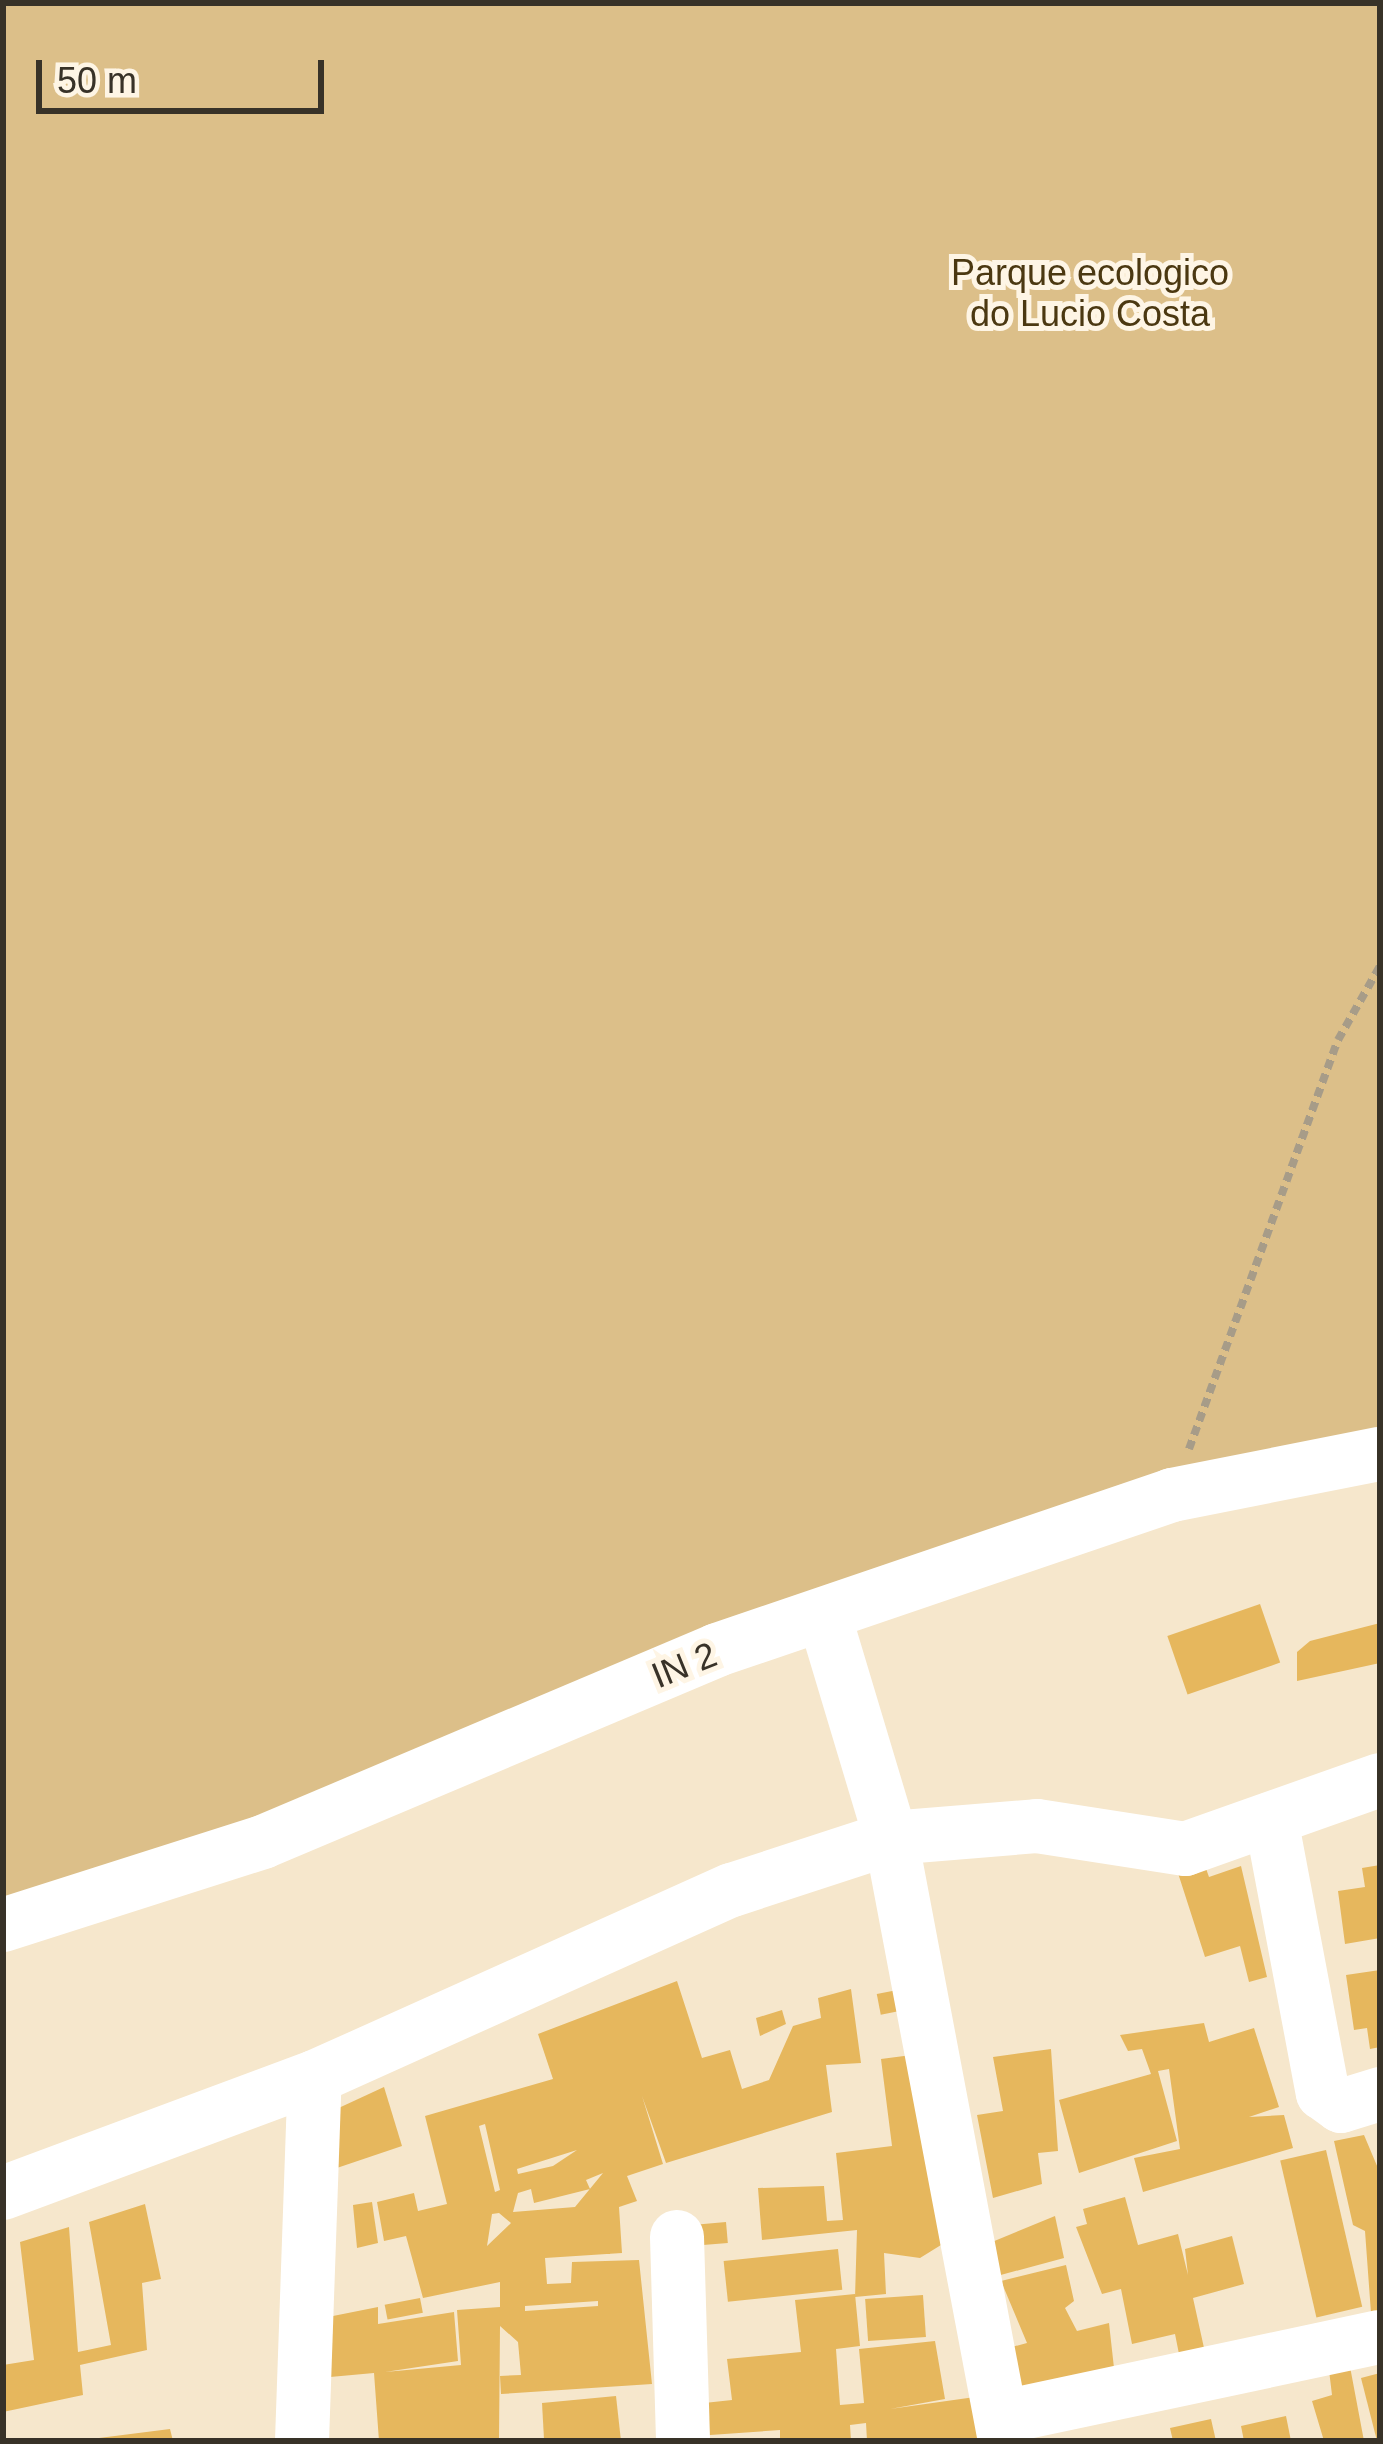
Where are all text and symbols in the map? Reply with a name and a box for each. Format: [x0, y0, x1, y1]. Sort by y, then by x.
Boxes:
scale bar [42, 36, 330, 110]
text: 50 m [57, 60, 137, 101]
park label: Parque ecologico do Lucio Costa [951, 250, 1229, 335]
street label: IN 2 [645, 1633, 723, 1697]

